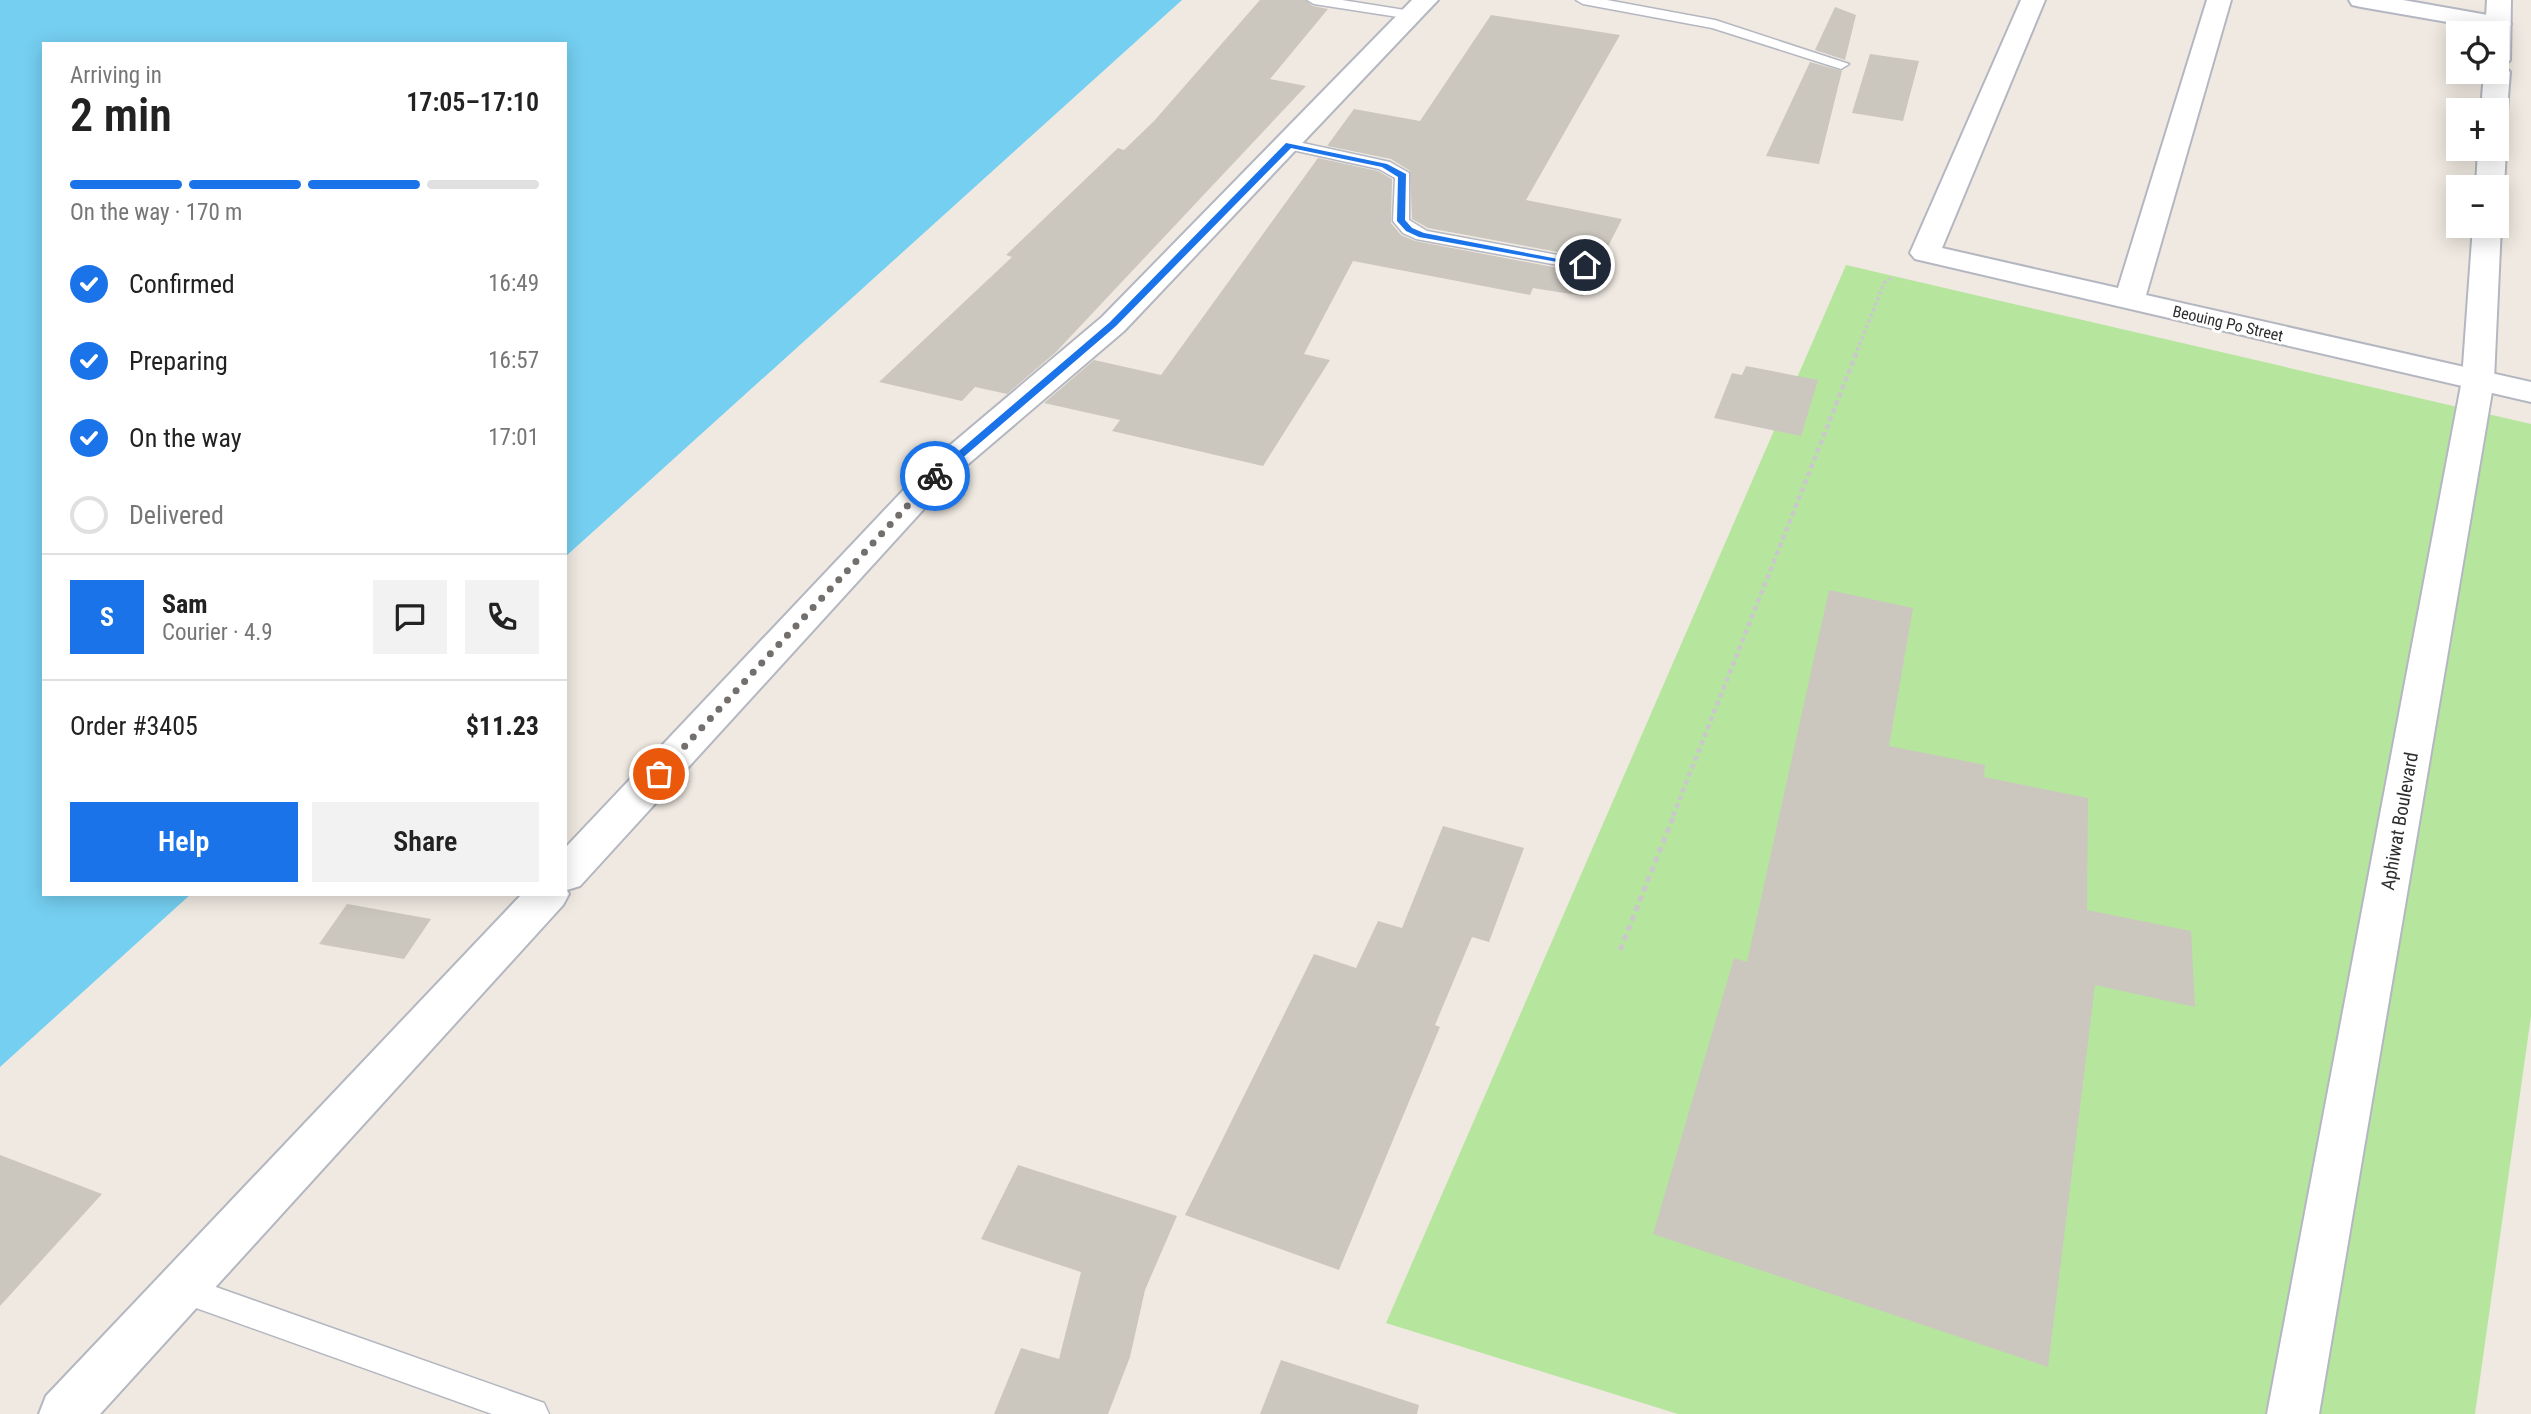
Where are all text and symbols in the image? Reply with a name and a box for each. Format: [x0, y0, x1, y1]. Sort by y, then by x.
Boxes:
map controls [2446, 21, 2509, 238]
button: locate [2446, 21, 2509, 84]
text: Arriving in [70, 62, 162, 89]
text: 17:05–17:10 [406, 87, 539, 117]
text: 2 min [70, 88, 172, 142]
button: + [2446, 98, 2509, 161]
button: − [2446, 175, 2509, 238]
text: On the way · 170 m [70, 199, 242, 226]
pin [1555, 235, 1615, 295]
icon: home [1566, 246, 1604, 284]
icon: check [70, 265, 108, 303]
text: Confirmed [129, 269, 235, 299]
text: 16:49 [488, 270, 539, 297]
street label: Beouing Po Street [2171, 302, 2285, 346]
icon: check [70, 342, 108, 380]
text: Preparing [129, 346, 228, 376]
text: 16:57 [488, 347, 539, 374]
icon: check [70, 419, 108, 457]
text: On the way [129, 423, 242, 453]
text: 17:01 [488, 424, 539, 451]
courier [900, 441, 970, 511]
icon: bike [916, 457, 954, 495]
text: Delivered [129, 500, 224, 530]
button: chat [373, 580, 447, 654]
button: phone [465, 580, 539, 654]
text: Sam [162, 589, 208, 619]
text: S [100, 602, 114, 632]
text: Courier · 4.9 [162, 619, 273, 646]
text: Order #3405 [70, 711, 198, 741]
text: $11.23 [466, 711, 539, 741]
pin [629, 744, 689, 804]
street label: Aphiwat Boulevard [2376, 750, 2423, 892]
icon: bag [640, 755, 678, 793]
button: Help [70, 802, 298, 882]
button: Share [312, 802, 539, 882]

